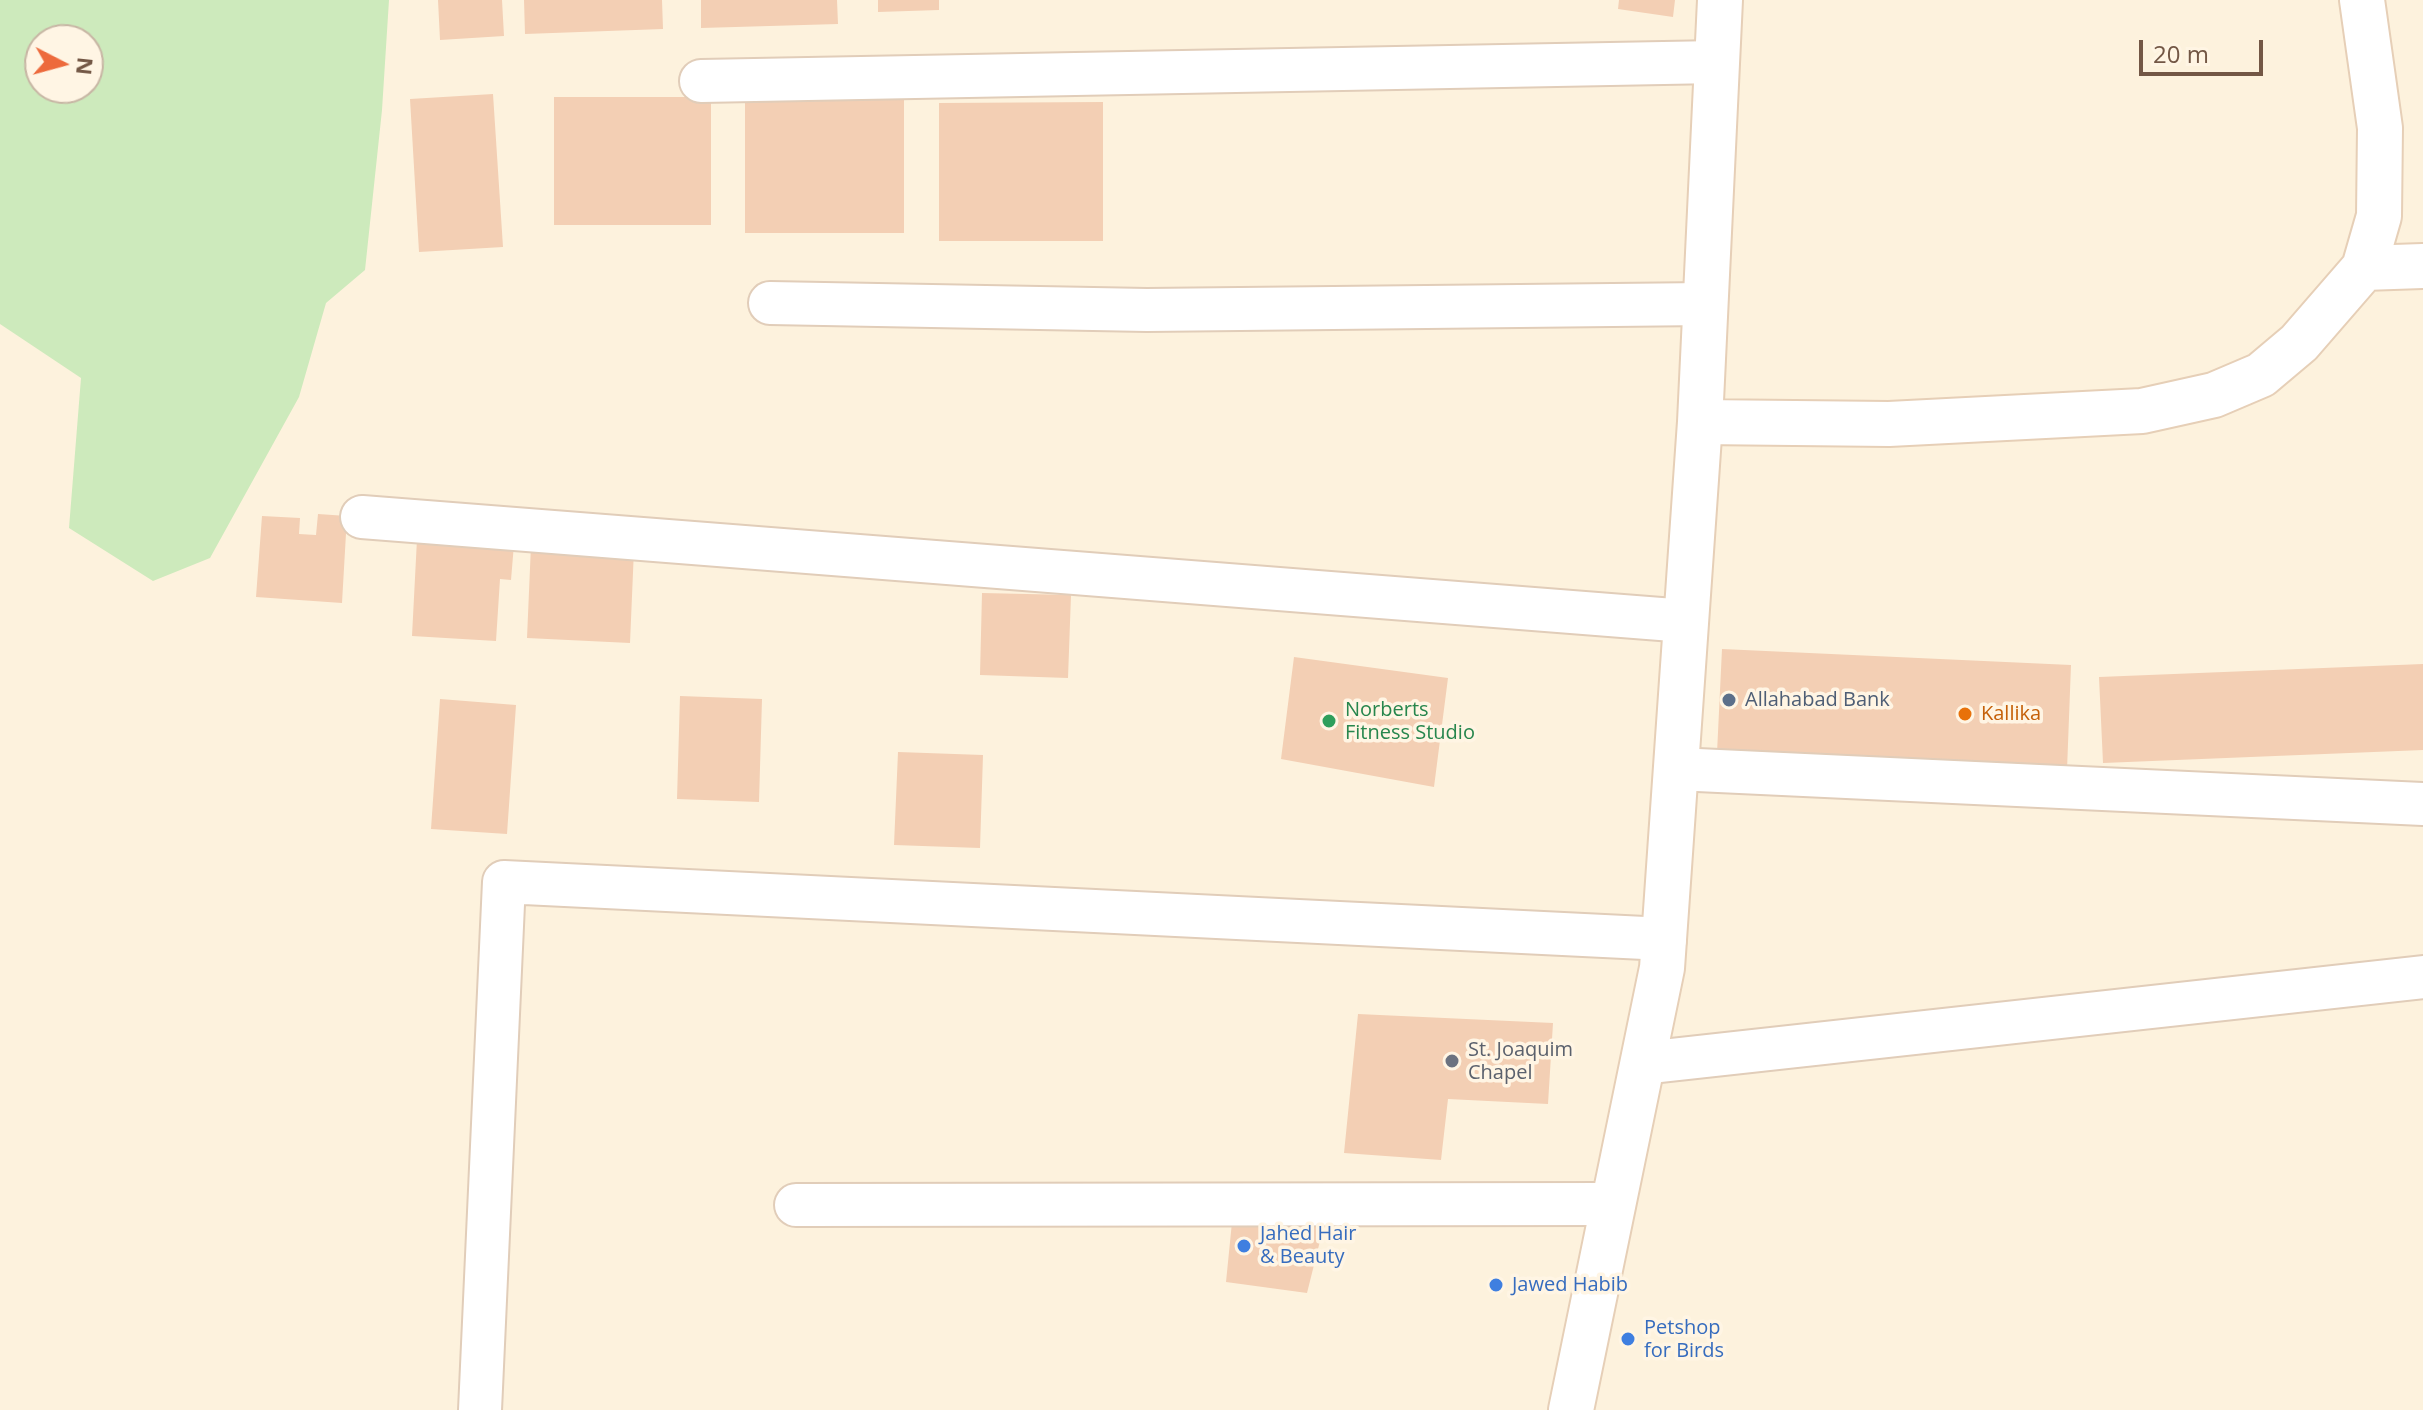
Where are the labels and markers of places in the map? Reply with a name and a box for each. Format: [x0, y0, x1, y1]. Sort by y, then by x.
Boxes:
place label: Allahabad Bank [1745, 688, 1890, 712]
marker: Allahabad Bank [1720, 691, 1738, 709]
place label: Norberts Fitness Studio [1345, 698, 1475, 745]
place label: Kallika [1981, 702, 2041, 726]
marker: Kallika [1956, 705, 1974, 723]
marker: Norberts Fitness Studio [1320, 712, 1338, 730]
place label: St. Joaquim Chapel [1468, 1038, 1573, 1085]
marker: St. Joaquim Chapel [1443, 1052, 1461, 1070]
place label: Jahed Hair & Beauty [1260, 1222, 1356, 1269]
marker: Jahed Hair & Beauty [1235, 1237, 1253, 1255]
place label: Jawed Habib [1512, 1273, 1628, 1297]
marker: Jawed Habib [1487, 1276, 1505, 1294]
place label: Petshop for Birds [1644, 1316, 1724, 1363]
marker: Petshop for Birds [1619, 1330, 1637, 1348]

